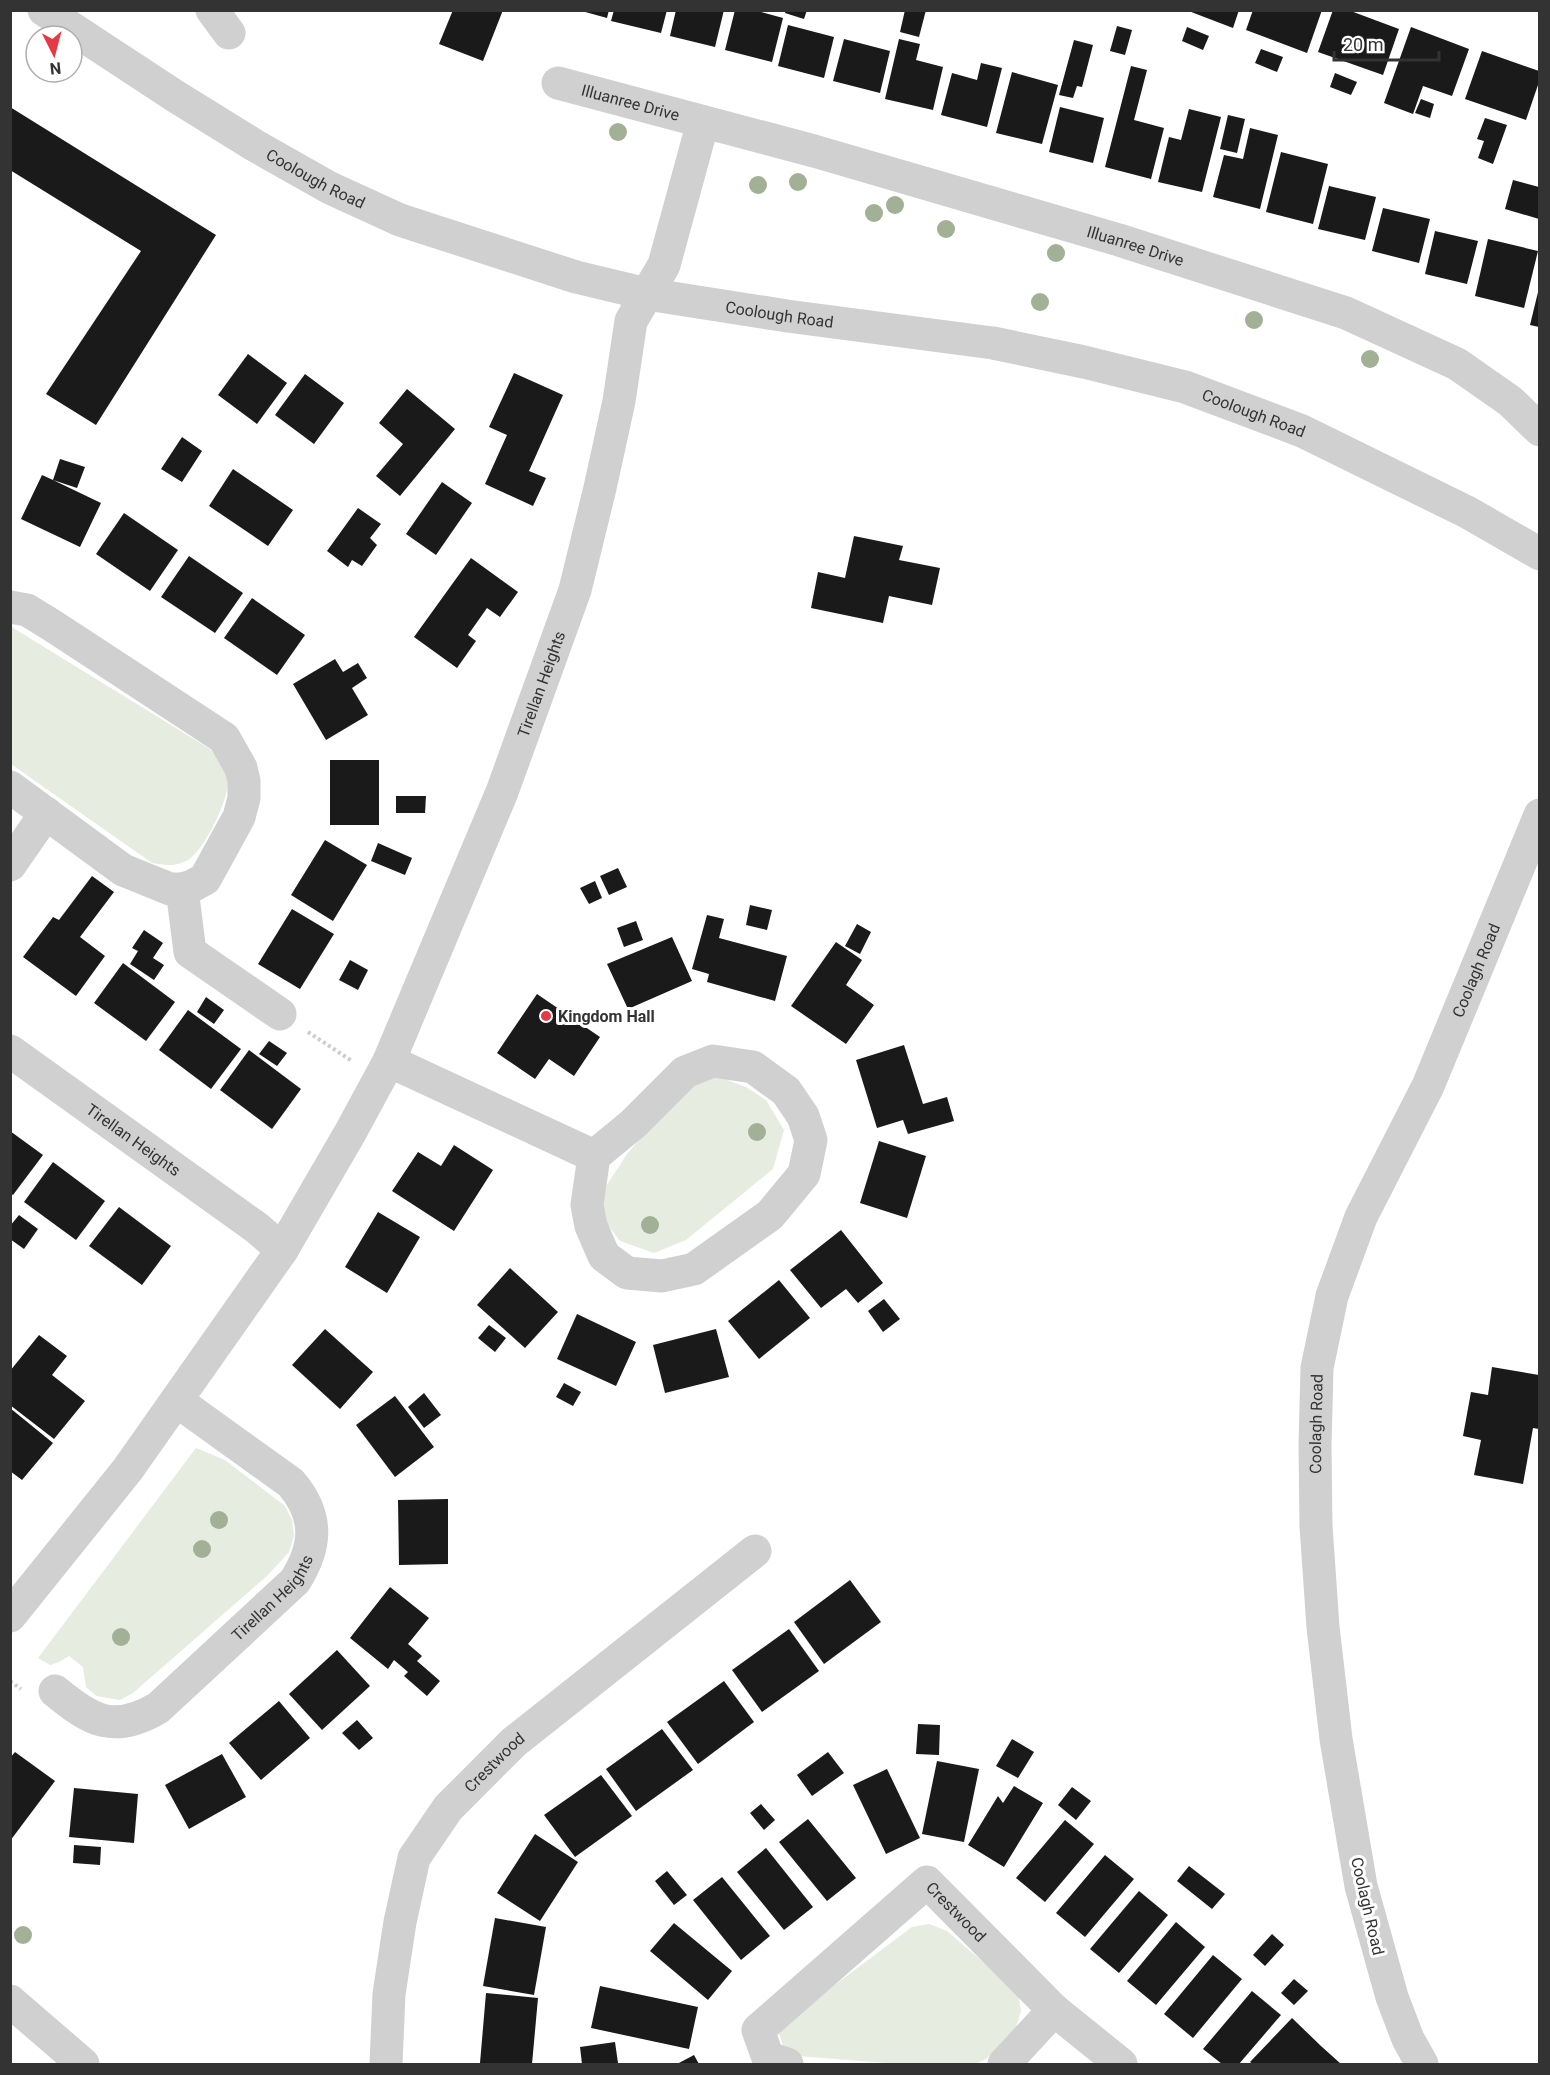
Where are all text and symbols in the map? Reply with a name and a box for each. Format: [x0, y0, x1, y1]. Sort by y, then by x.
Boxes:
north arrow [24, 24, 84, 84]
scale bar [1334, 24, 1439, 62]
text: 20 m [1343, 34, 1383, 55]
text: N [49, 58, 62, 78]
street label: Illuanree Drive [579, 81, 681, 125]
street label: Coolough Road [263, 145, 368, 213]
street label: Illuanree Drive [1085, 222, 1186, 270]
street label: Coolough Road [724, 297, 835, 332]
street label: Coolough Road [1199, 385, 1308, 441]
street label: Tirellan Heights [514, 629, 569, 740]
street label: Coolagh Road [1448, 921, 1504, 1020]
place label: Kingdom Hall [558, 1007, 655, 1026]
marker: Kingdom Hall [539, 1009, 553, 1023]
street label: Tirellan Heights [82, 1100, 184, 1180]
street label: Coolagh Road [1306, 1374, 1327, 1474]
street label: Tirellan Heights [228, 1552, 317, 1645]
street label: Crestwood [460, 1729, 528, 1796]
street label: Coolagh Road [1347, 1855, 1388, 1957]
street label: Crestwood [922, 1878, 990, 1946]

